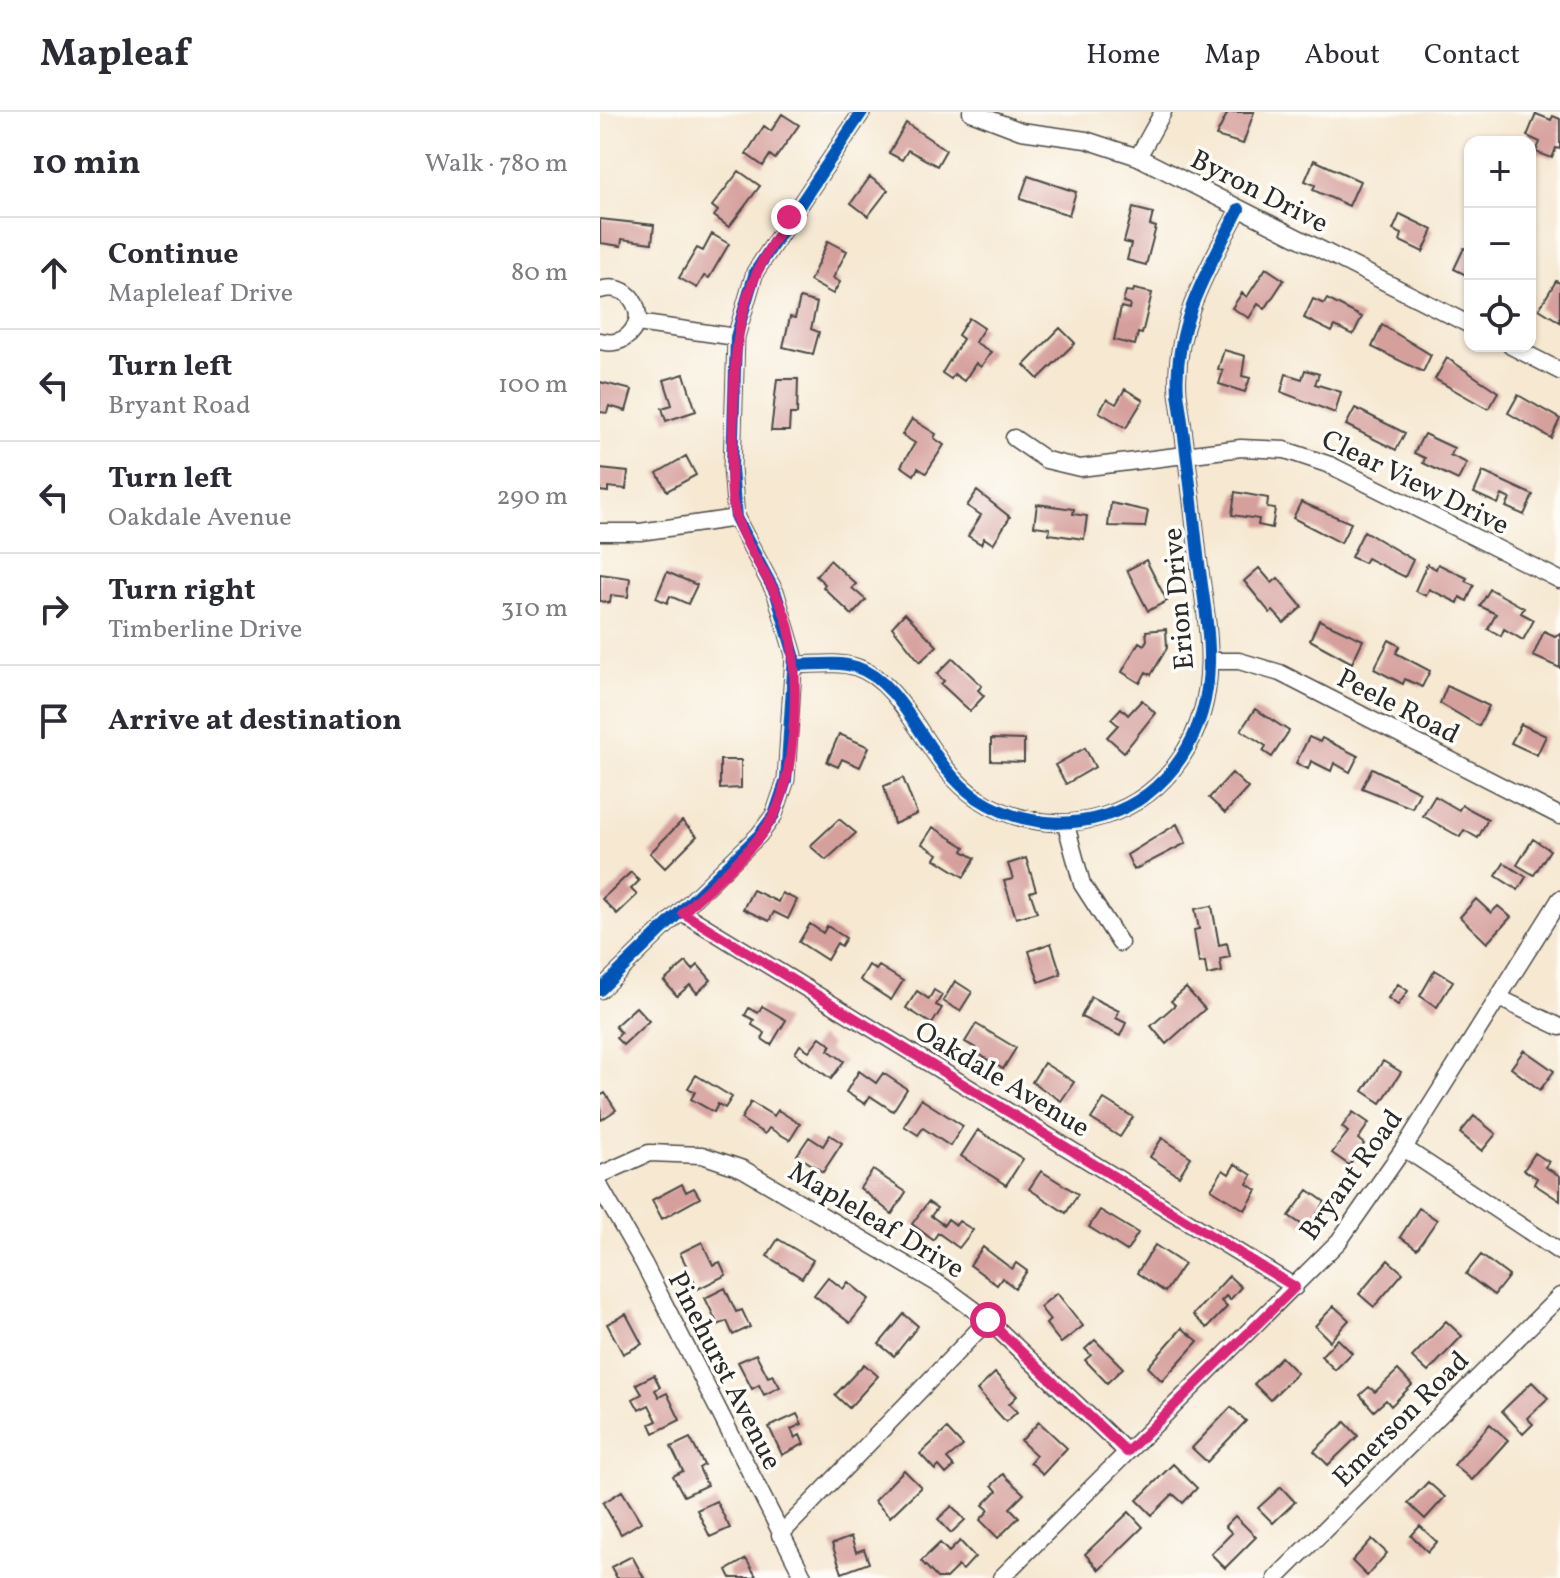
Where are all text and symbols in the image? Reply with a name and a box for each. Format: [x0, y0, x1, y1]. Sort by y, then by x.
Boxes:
text: Mapleaf [40, 29, 189, 82]
text: Home [1086, 36, 1160, 75]
text: Map [1204, 36, 1260, 75]
text: About [1304, 36, 1380, 75]
text: Contact [1424, 36, 1520, 75]
map controls [1464, 136, 1536, 352]
button: + [1464, 136, 1536, 208]
text: 10 min [32, 141, 141, 188]
street label: Byron Drive [1183, 141, 1335, 244]
text: Walk · 780 m [424, 146, 568, 182]
route end [771, 199, 807, 235]
button: − [1464, 208, 1536, 280]
text: Continue [108, 234, 239, 276]
icon: ahead [32, 251, 76, 295]
text: 80 m [511, 255, 568, 291]
text: Mapleleaf Drive [108, 276, 293, 312]
button: locate [1464, 280, 1536, 352]
text: Turn left [108, 346, 232, 388]
icon: left [32, 363, 76, 407]
text: 100 m [498, 367, 568, 403]
text: Bryant Road [108, 388, 251, 424]
street label: Clear View Drive [1314, 421, 1515, 546]
text: Turn left [108, 458, 232, 500]
icon: left [32, 475, 76, 519]
text: 290 m [496, 479, 568, 515]
text: Oakdale Avenue [108, 500, 292, 536]
street label: Erion Drive [1154, 526, 1205, 671]
text: Turn right [108, 570, 256, 612]
icon: right [32, 587, 76, 631]
text: 310 m [501, 591, 568, 627]
text: Timberline Drive [108, 612, 302, 648]
street label: Peele Road [1330, 660, 1466, 755]
icon: arrive [32, 699, 76, 743]
text: Arrive at destination [108, 700, 402, 742]
street label: Oakdale Avenue [907, 1012, 1097, 1148]
street label: Bryant Road [1291, 1102, 1413, 1249]
street label: Mapleleaf Drive [780, 1153, 971, 1289]
street label: Pinehurst Avenue [657, 1265, 791, 1477]
route start [970, 1302, 1006, 1338]
street label: Emerson Road [1325, 1343, 1479, 1497]

